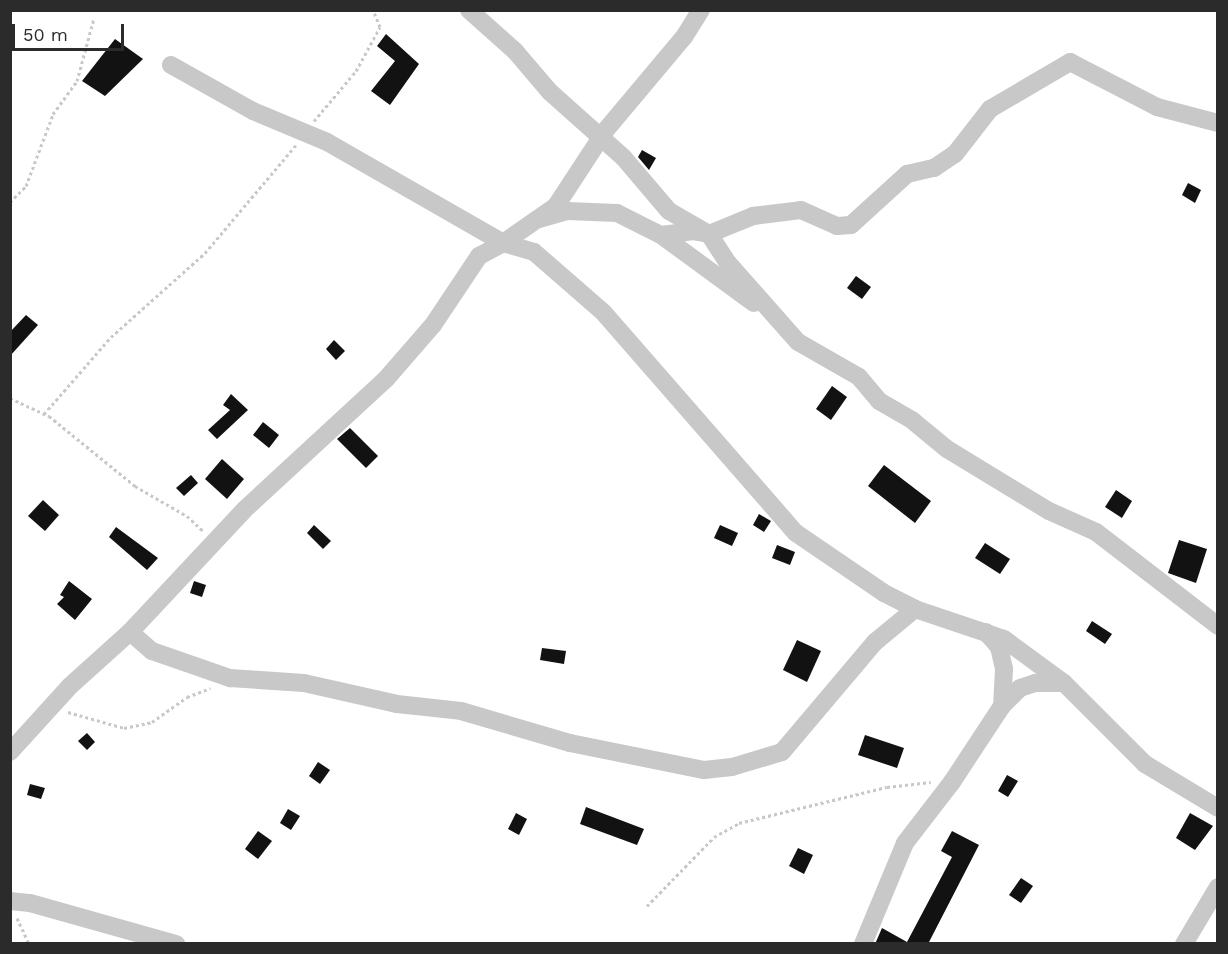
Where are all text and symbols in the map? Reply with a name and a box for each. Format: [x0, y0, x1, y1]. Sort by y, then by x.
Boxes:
scale bar [15, 12, 128, 50]
text: 50 m [23, 24, 68, 45]

